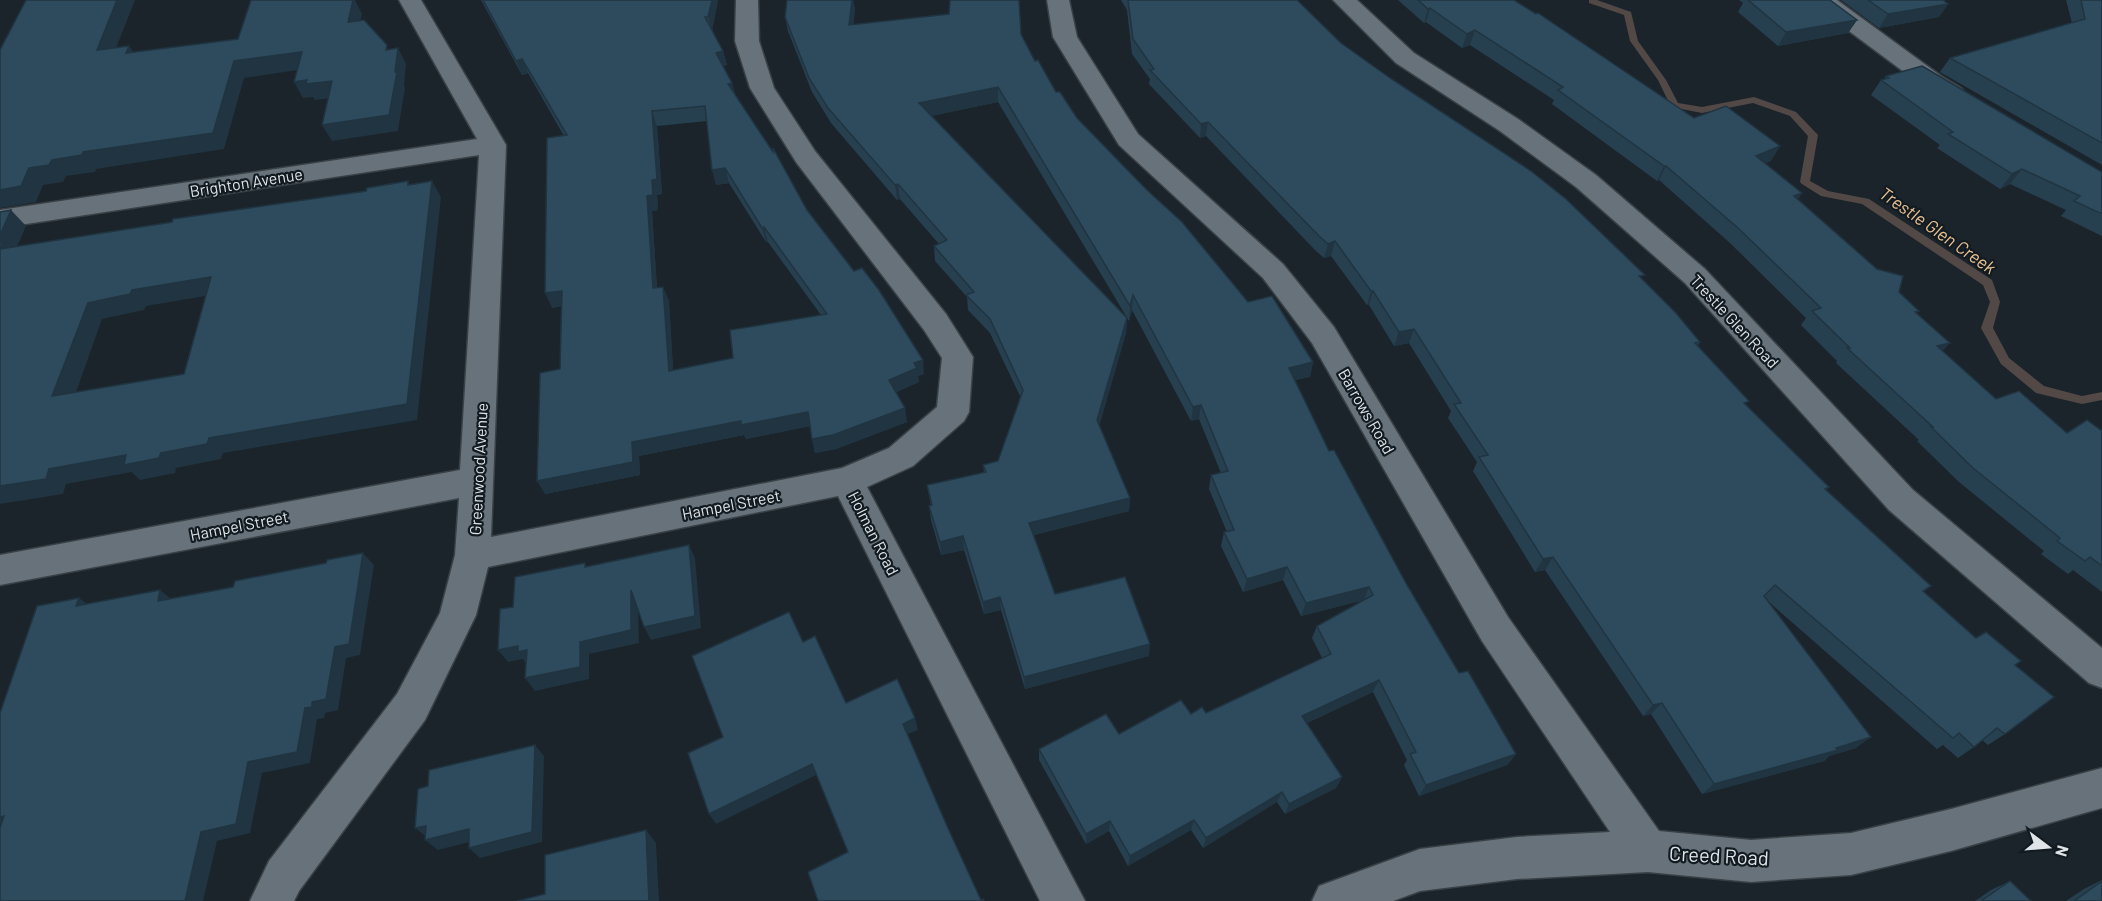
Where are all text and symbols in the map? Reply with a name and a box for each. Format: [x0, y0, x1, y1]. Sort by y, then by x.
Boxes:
street label: Brighton Avenue [188, 164, 304, 200]
water label: Trestle Glen Creek [1876, 182, 2001, 278]
street label: Trestle Glen Road [1687, 270, 1783, 372]
street label: Barrows Road [1335, 365, 1399, 457]
street label: Greenwood Avenue [465, 402, 491, 536]
street label: Hampel Street [680, 485, 782, 523]
street label: Holman Road [845, 488, 903, 578]
street label: Hampel Street [188, 506, 290, 544]
north arrow [2018, 817, 2078, 877]
street label: Creed Road [1669, 840, 1769, 870]
text: N [2052, 844, 2073, 859]

